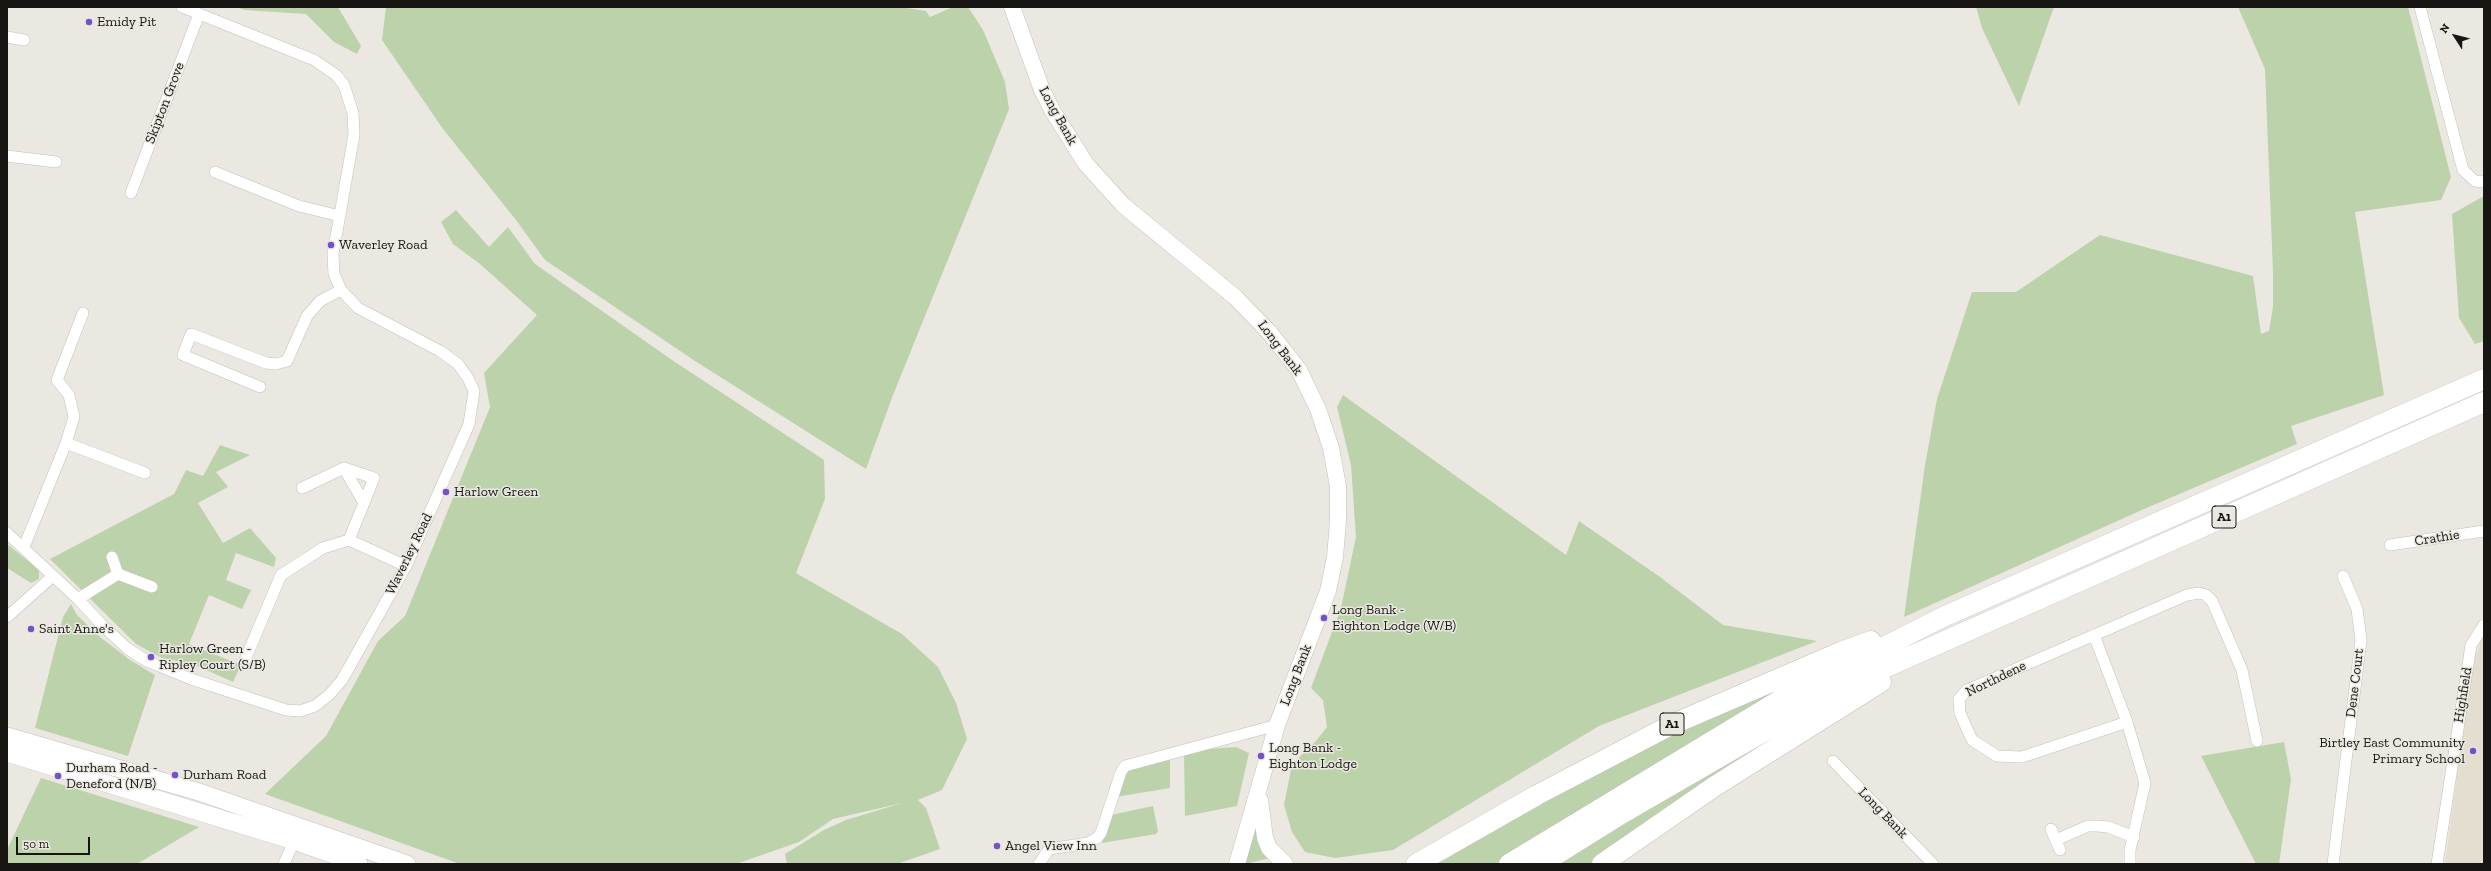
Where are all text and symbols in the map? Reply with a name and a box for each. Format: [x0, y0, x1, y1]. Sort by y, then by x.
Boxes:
place label: Emidy Pit [97, 14, 156, 30]
north arrow [2435, 16, 2475, 56]
marker: Emidy Pit [84, 17, 94, 27]
text: N [2437, 21, 2453, 36]
street label: Skipton Grove [142, 60, 188, 146]
street label: Long Bank [1035, 84, 1081, 148]
place label: Waverley Road [339, 237, 428, 253]
marker: Waverley Road [326, 240, 336, 250]
street label: Long Bank [1254, 317, 1306, 379]
place label: Harlow Green [454, 484, 538, 500]
marker: Harlow Green [441, 487, 451, 497]
road number: A1 [2212, 506, 2236, 528]
street label: Waverley Road [382, 510, 436, 598]
street label: Crathie [2413, 526, 2461, 550]
place label: Long Bank - Eighton Lodge (W/B) [1332, 602, 1456, 634]
marker: Long Bank - Eighton Lodge (W/B) [1319, 613, 1329, 623]
place label: Saint Anne's [39, 621, 114, 637]
marker: Saint Anne's [26, 624, 36, 634]
place label: Harlow Green - Ripley Court (S/B) [159, 641, 266, 674]
street label: Long Bank [1277, 642, 1315, 708]
street label: Dene Court [2342, 648, 2368, 718]
marker: Harlow Green - Ripley Court (S/B) [146, 652, 156, 662]
street label: Northdene [1963, 657, 2029, 701]
street label: Highfield [2450, 666, 2476, 724]
road number: A1 [1660, 713, 1684, 735]
place label: Birtley East Community Primary School [2319, 735, 2465, 768]
place label: Long Bank - Eighton Lodge [1269, 740, 1357, 772]
marker: Birtley East Community Primary School [2468, 746, 2478, 756]
marker: Long Bank - Eighton Lodge [1256, 751, 1266, 761]
place label: Durham Road - Deneford (N/B) [66, 760, 158, 792]
place label: Durham Road [183, 767, 266, 783]
marker: Durham Road [170, 770, 180, 780]
marker: Durham Road - Deneford (N/B) [53, 771, 63, 781]
street label: Long Bank [1855, 784, 1911, 842]
scale bar [18, 829, 92, 855]
text: 50 m [23, 837, 49, 851]
place label: Angel View Inn [1005, 838, 1097, 854]
marker: Angel View Inn [992, 841, 1002, 851]

